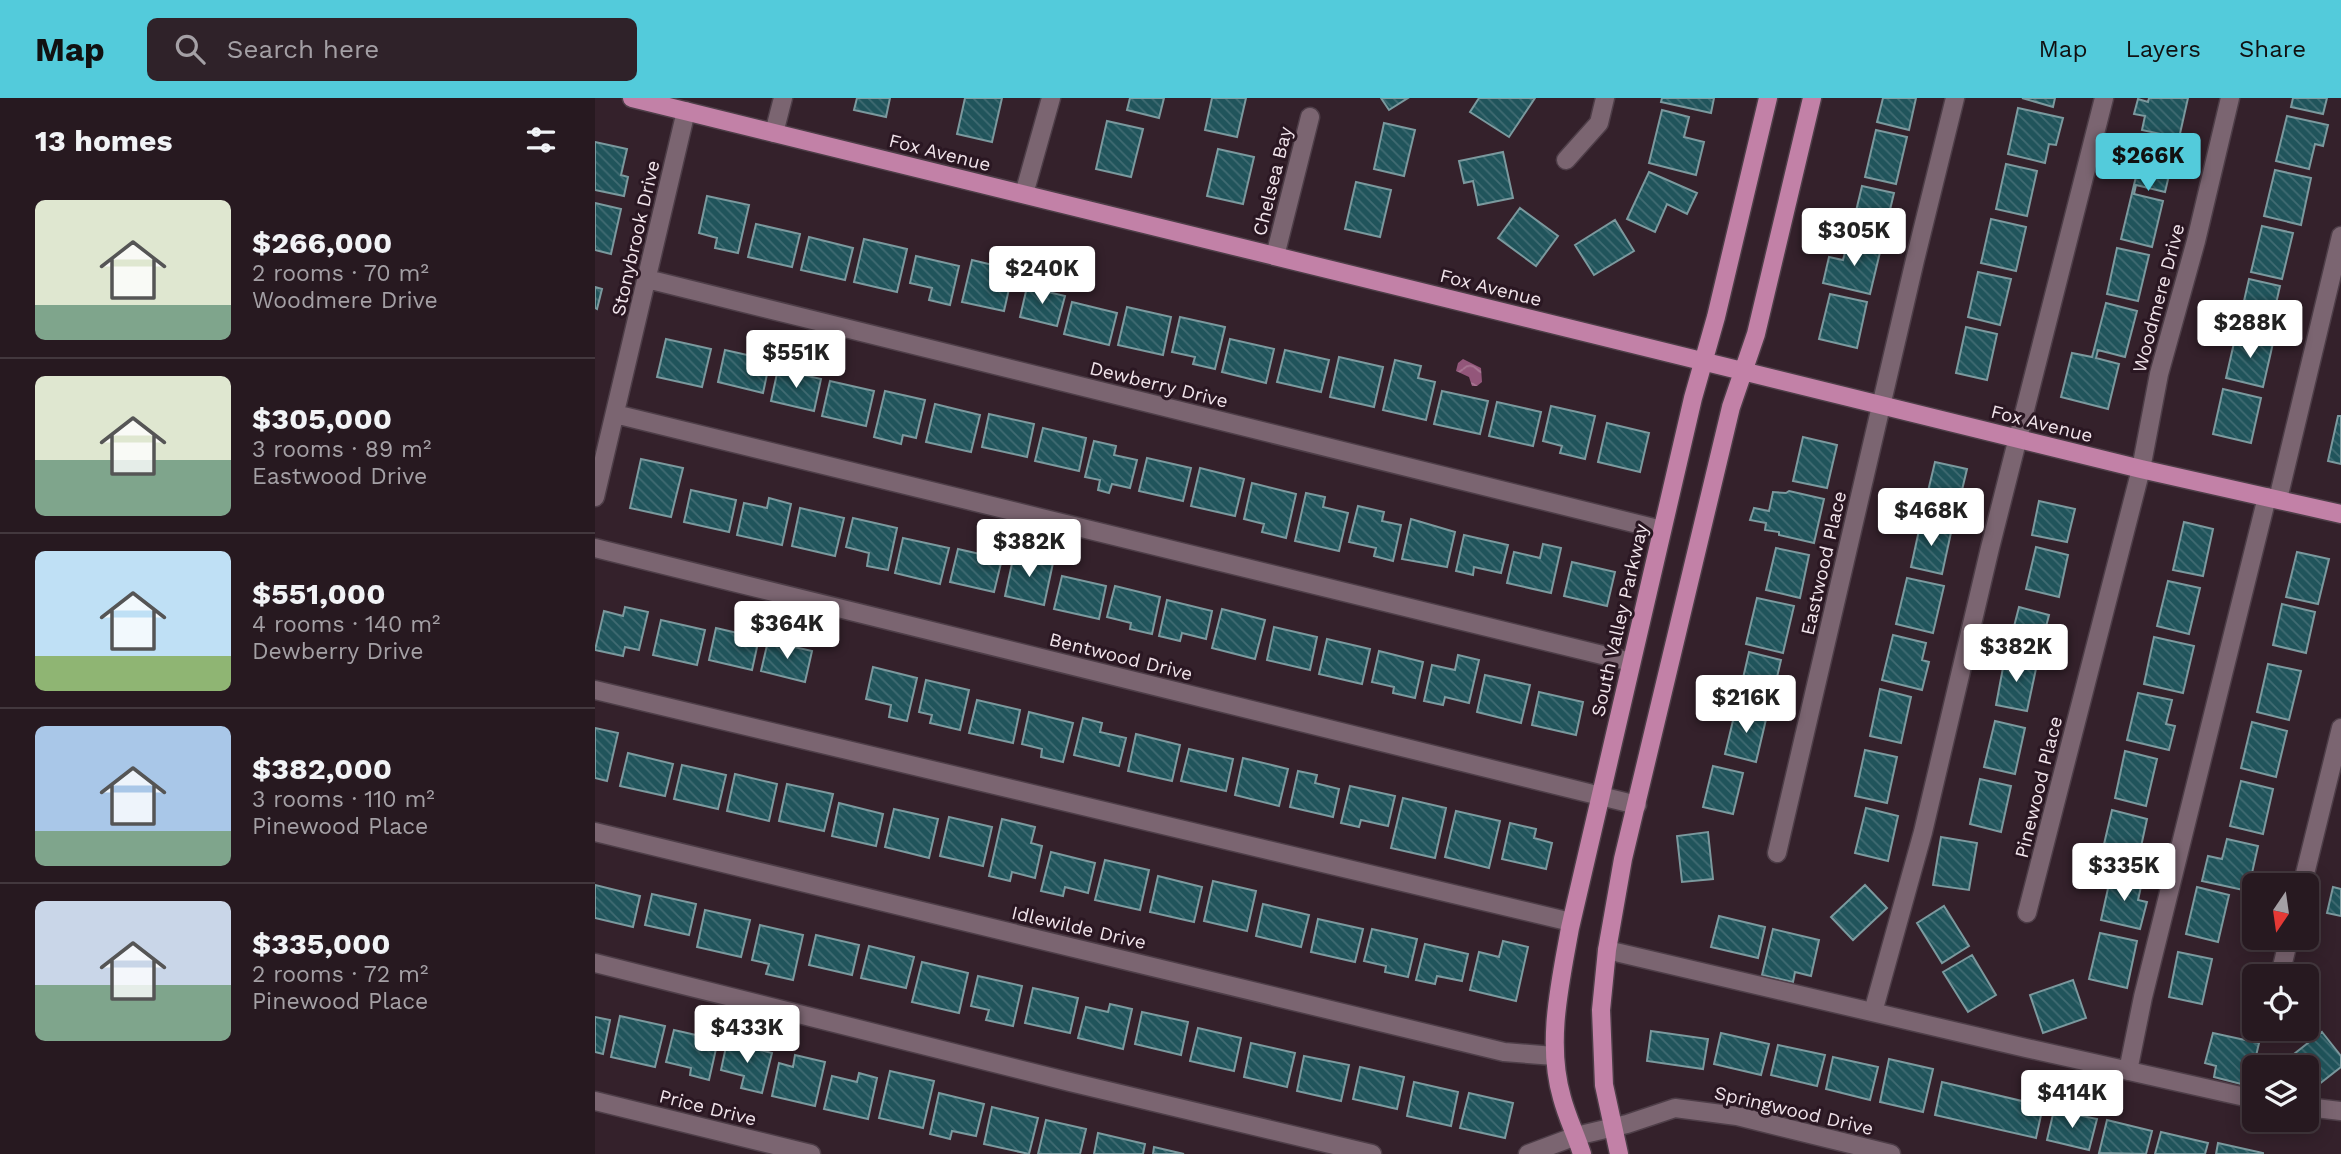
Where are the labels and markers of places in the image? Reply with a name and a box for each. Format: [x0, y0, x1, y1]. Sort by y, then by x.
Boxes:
pin: $266K [2099, 134, 2197, 193]
pin: $305K [1805, 208, 1903, 268]
pin: $240K [993, 246, 1091, 306]
pin: $288K [2201, 300, 2299, 360]
pin: $551K [747, 330, 845, 390]
pin: $468K [1882, 489, 1980, 548]
pin: $382K [980, 519, 1078, 579]
pin: $364K [738, 602, 836, 661]
pin: $382K [1967, 624, 2065, 684]
pin: $216K [1697, 676, 1795, 735]
pin: $335K [2075, 844, 2173, 903]
pin: $433K [698, 1006, 796, 1065]
pin: $414K [2023, 1070, 2121, 1130]

